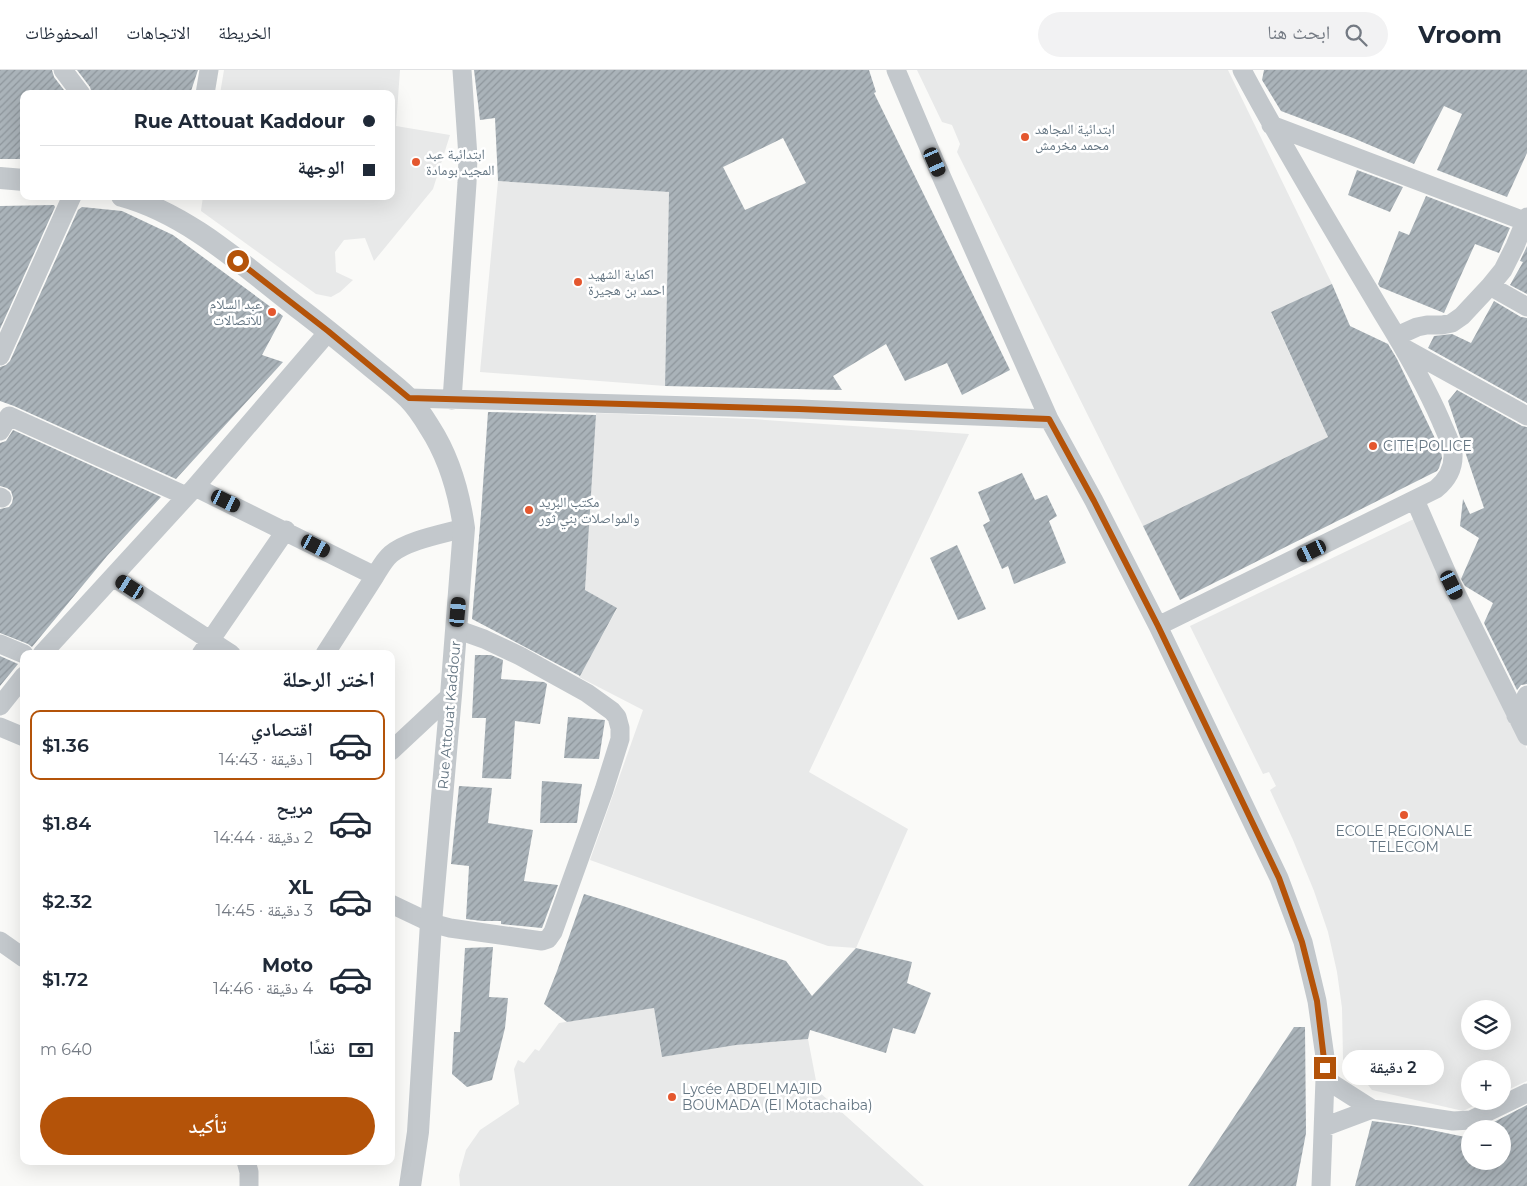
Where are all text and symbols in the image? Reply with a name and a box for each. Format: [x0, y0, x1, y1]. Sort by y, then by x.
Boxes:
search box [1038, 12, 1388, 57]
text: Vroom [1418, 20, 1502, 49]
text: ابحث هنا [1267, 21, 1330, 44]
icon: search [1342, 21, 1370, 49]
text: المحفوظات [25, 22, 98, 44]
text: الاتجاهات [126, 22, 190, 44]
text: الخريطة [218, 22, 271, 44]
text: Rue Attouat Kaddour [134, 110, 345, 133]
place label: ابتدائية المجاهد محمد مخرمش [1035, 120, 1115, 154]
marker: ابتدائية المجاهد محمد مخرمش [1019, 131, 1031, 143]
place label: ابتدائية عبد المجيد بومادة [426, 145, 495, 179]
car [922, 145, 947, 179]
text: الوجهة [297, 156, 345, 179]
marker: ابتدائية عبد المجيد بومادة [410, 156, 422, 168]
route start [227, 250, 249, 272]
place label: اكماية الشهيد احمد بن هجيرة [588, 265, 665, 299]
marker: اكماية الشهيد احمد بن هجيرة [572, 276, 584, 288]
place label: عبد السلام للاتصالات [210, 295, 262, 329]
marker: عبد السلام للاتصالات [266, 306, 278, 318]
place label: CITE POLICE [1383, 437, 1472, 455]
marker: CITE POLICE [1367, 440, 1379, 452]
car [209, 488, 242, 514]
place label: مكتب البريد والمواصلات بني ثور [538, 493, 640, 530]
marker: مكتب البريد والمواصلات بني ثور [523, 504, 535, 516]
car [299, 533, 332, 559]
car [1295, 538, 1328, 564]
car [1438, 568, 1465, 602]
car [113, 573, 146, 601]
car [449, 596, 466, 628]
street label: Rue Attouat Kaddour [434, 640, 464, 790]
text: اختر الرحلة [282, 666, 375, 693]
text: اقتصادي [251, 718, 313, 741]
icon: car [328, 723, 373, 768]
text: $1.36 [42, 734, 89, 757]
text: 1 دقيقة · 14:43 [219, 750, 313, 769]
text: مريح [276, 796, 313, 819]
icon: car [328, 801, 373, 846]
marker: ECOLE REGIONALE TELECOM [1398, 809, 1410, 821]
text: $1.84 [42, 812, 91, 835]
place label: ECOLE REGIONALE TELECOM [1335, 822, 1473, 856]
text: 2 دقيقة · 14:44 [214, 828, 313, 847]
text: XL [288, 876, 313, 899]
icon: car [328, 879, 373, 924]
text: $2.32 [42, 890, 92, 913]
text: 3 دقيقة · 14:45 [215, 901, 313, 920]
text: Moto [262, 954, 313, 977]
icon: car [328, 957, 373, 1002]
text: $1.72 [42, 968, 88, 991]
text: 4 دقيقة · 14:46 [213, 979, 313, 998]
map controls [1461, 1000, 1511, 1170]
button: layers [1461, 1000, 1511, 1050]
text: نقدًا [309, 1036, 335, 1059]
icon: cash [347, 1036, 375, 1064]
text: 640 m [40, 1040, 92, 1059]
callout: 2 دقيقة [1342, 1050, 1445, 1086]
route end [1314, 1057, 1336, 1079]
text: 2 دقيقة [1370, 1058, 1416, 1077]
button: + [1461, 1060, 1511, 1110]
place label: Lycée ABDELMAJID BOUMADA (El Motachaiba) [682, 1080, 873, 1114]
marker: Lycée ABDELMAJID BOUMADA (El Motachaiba) [666, 1091, 678, 1103]
button: تأكيد [40, 1097, 375, 1155]
button: − [1461, 1120, 1511, 1170]

